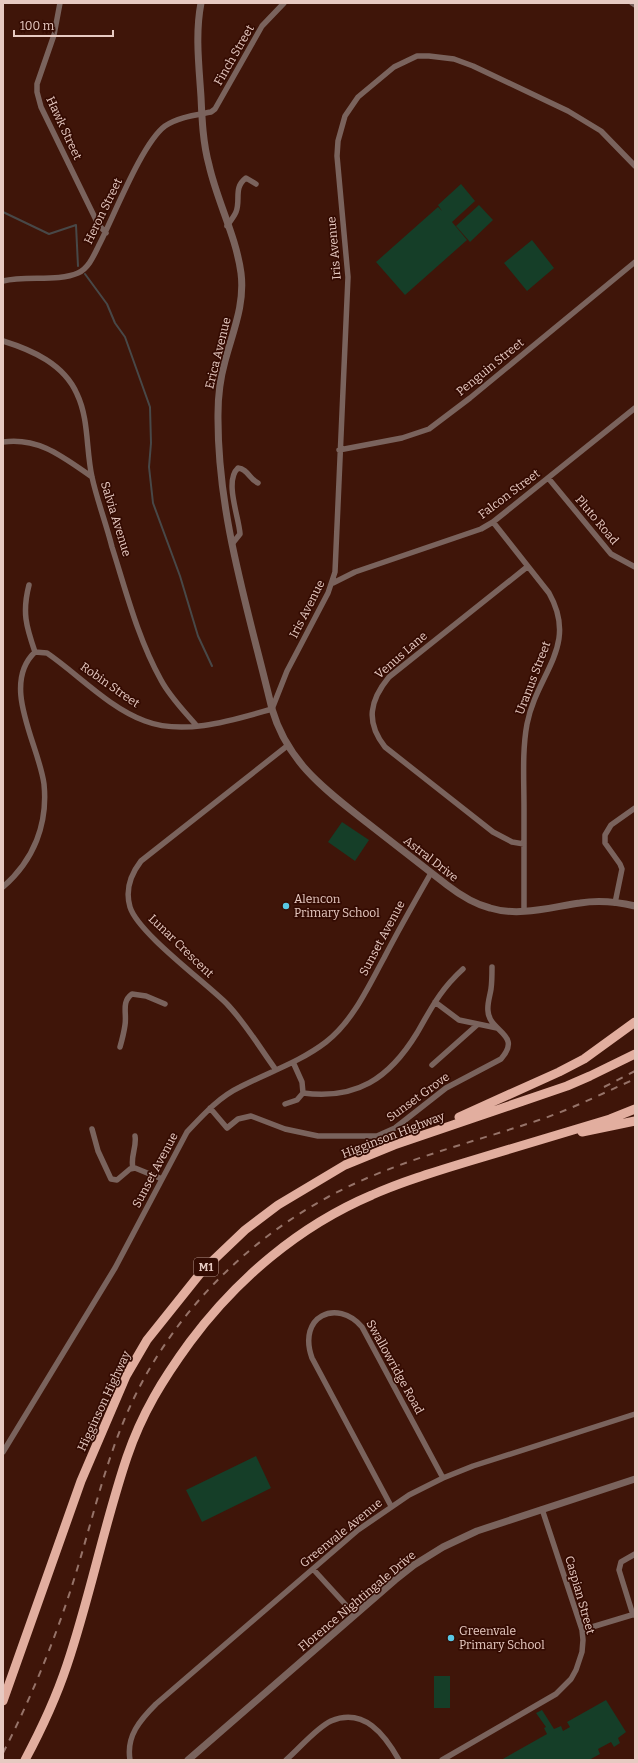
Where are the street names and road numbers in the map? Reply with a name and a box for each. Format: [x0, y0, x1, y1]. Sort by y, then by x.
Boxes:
street label: Finch Street [211, 22, 257, 88]
street label: Hawk Street [43, 94, 85, 162]
street label: Heron Street [81, 175, 125, 246]
street label: Iris Avenue [324, 216, 344, 280]
street label: Erica Avenue [202, 316, 234, 390]
street label: Penguin Street [453, 335, 527, 398]
street label: Falcon Street [476, 466, 543, 522]
street label: Salvia Avenue [98, 480, 134, 558]
street label: Pluto Road [572, 493, 622, 547]
street label: Iris Avenue [286, 578, 328, 640]
street label: Venus Lane [372, 629, 430, 681]
street label: Uranus Street [513, 639, 554, 717]
street label: Robin Street [78, 659, 143, 711]
street label: Astral Drive [401, 833, 461, 885]
street label: Sunset Avenue [356, 898, 408, 978]
street label: Lunar Crescent [146, 911, 217, 981]
street label: Sunset Grove [384, 1070, 452, 1124]
street label: Higginson Highway [340, 1109, 447, 1161]
street label: Sunset Avenue [129, 1130, 181, 1210]
road number: M1 [194, 1258, 218, 1276]
street label: Swallowridge Road [363, 1318, 427, 1416]
street label: Higginson Highway [75, 1348, 134, 1453]
street label: Greenvale Avenue [297, 1496, 385, 1570]
street label: Florence Nightingale Drive [296, 1548, 418, 1654]
street label: Caspian Street [562, 1554, 598, 1636]

